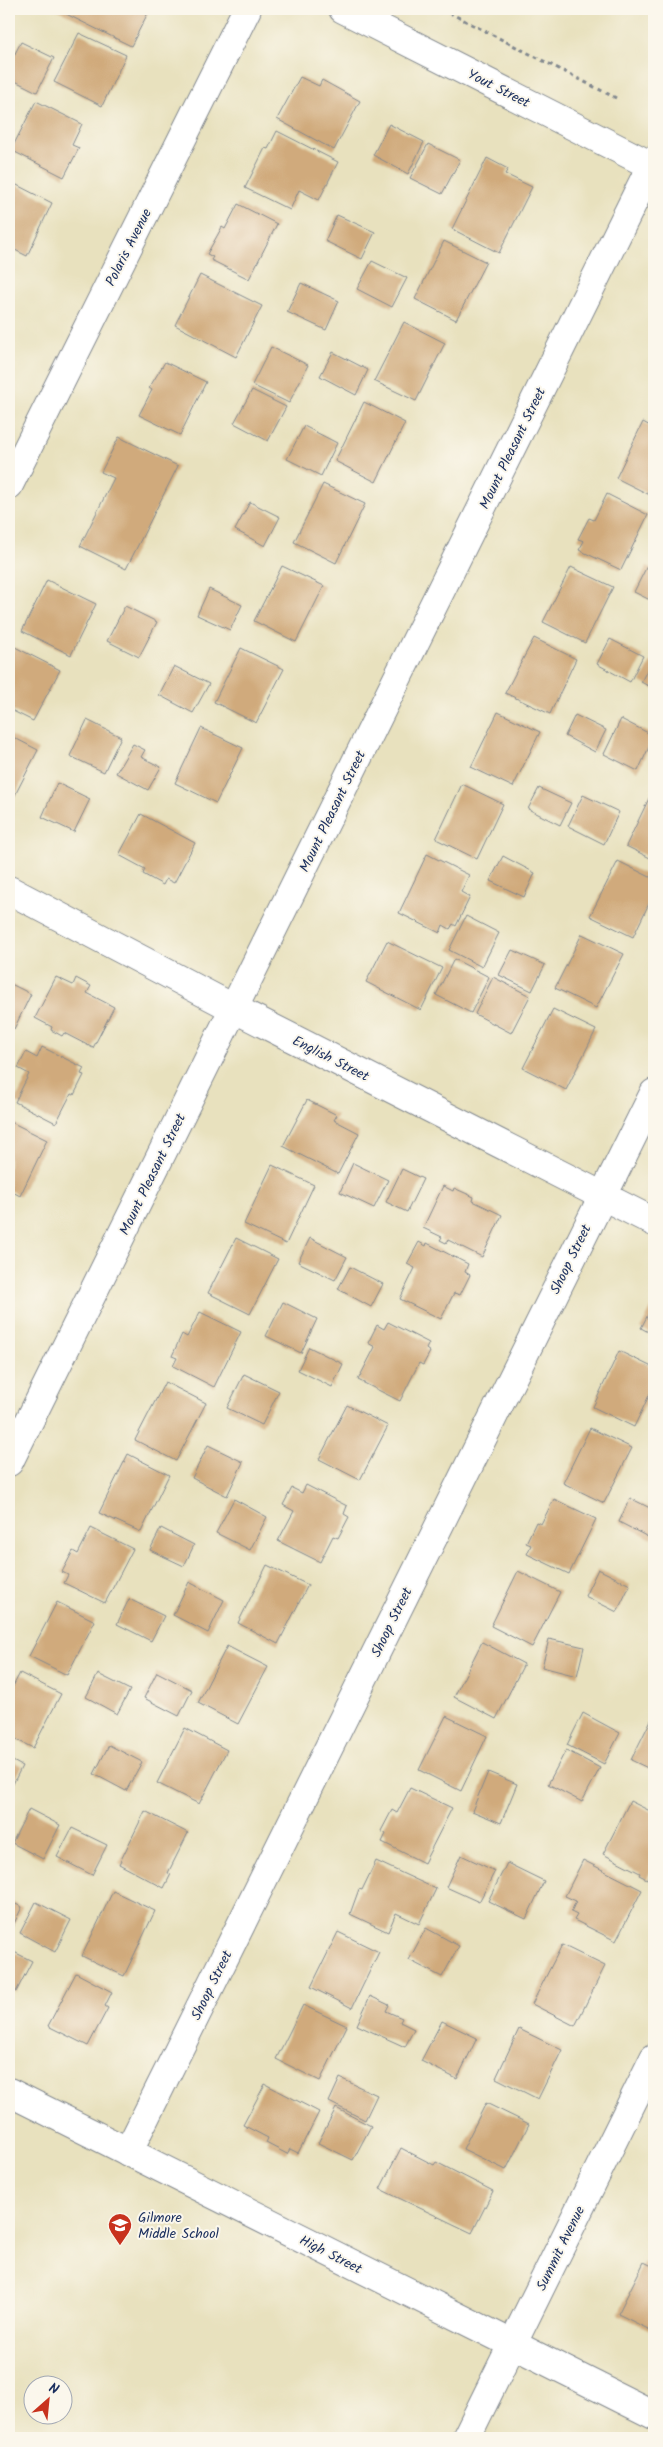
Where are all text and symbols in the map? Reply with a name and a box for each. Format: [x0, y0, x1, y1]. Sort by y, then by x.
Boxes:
street label: Yout Street [463, 64, 534, 114]
street label: Polaris Avenue [100, 204, 158, 290]
street label: Mount Pleasant Street [474, 383, 552, 513]
street label: Mount Pleasant Street [294, 746, 372, 876]
street label: English Street [288, 1030, 373, 1088]
street label: Mount Pleasant Street [114, 1109, 192, 1239]
street label: Shoop Street [544, 1220, 598, 1298]
street label: Shoop Street [365, 1583, 419, 1661]
street label: Shoop Street [185, 1946, 239, 2024]
street label: Summit Avenue [531, 2202, 591, 2295]
place label: Gilmore Middle School [138, 2207, 220, 2245]
school or university icon: Gilmore Middle School [107, 2212, 133, 2246]
street label: High Street [295, 2230, 366, 2280]
north arrow [22, 2374, 72, 2424]
text: N [45, 2377, 63, 2401]

